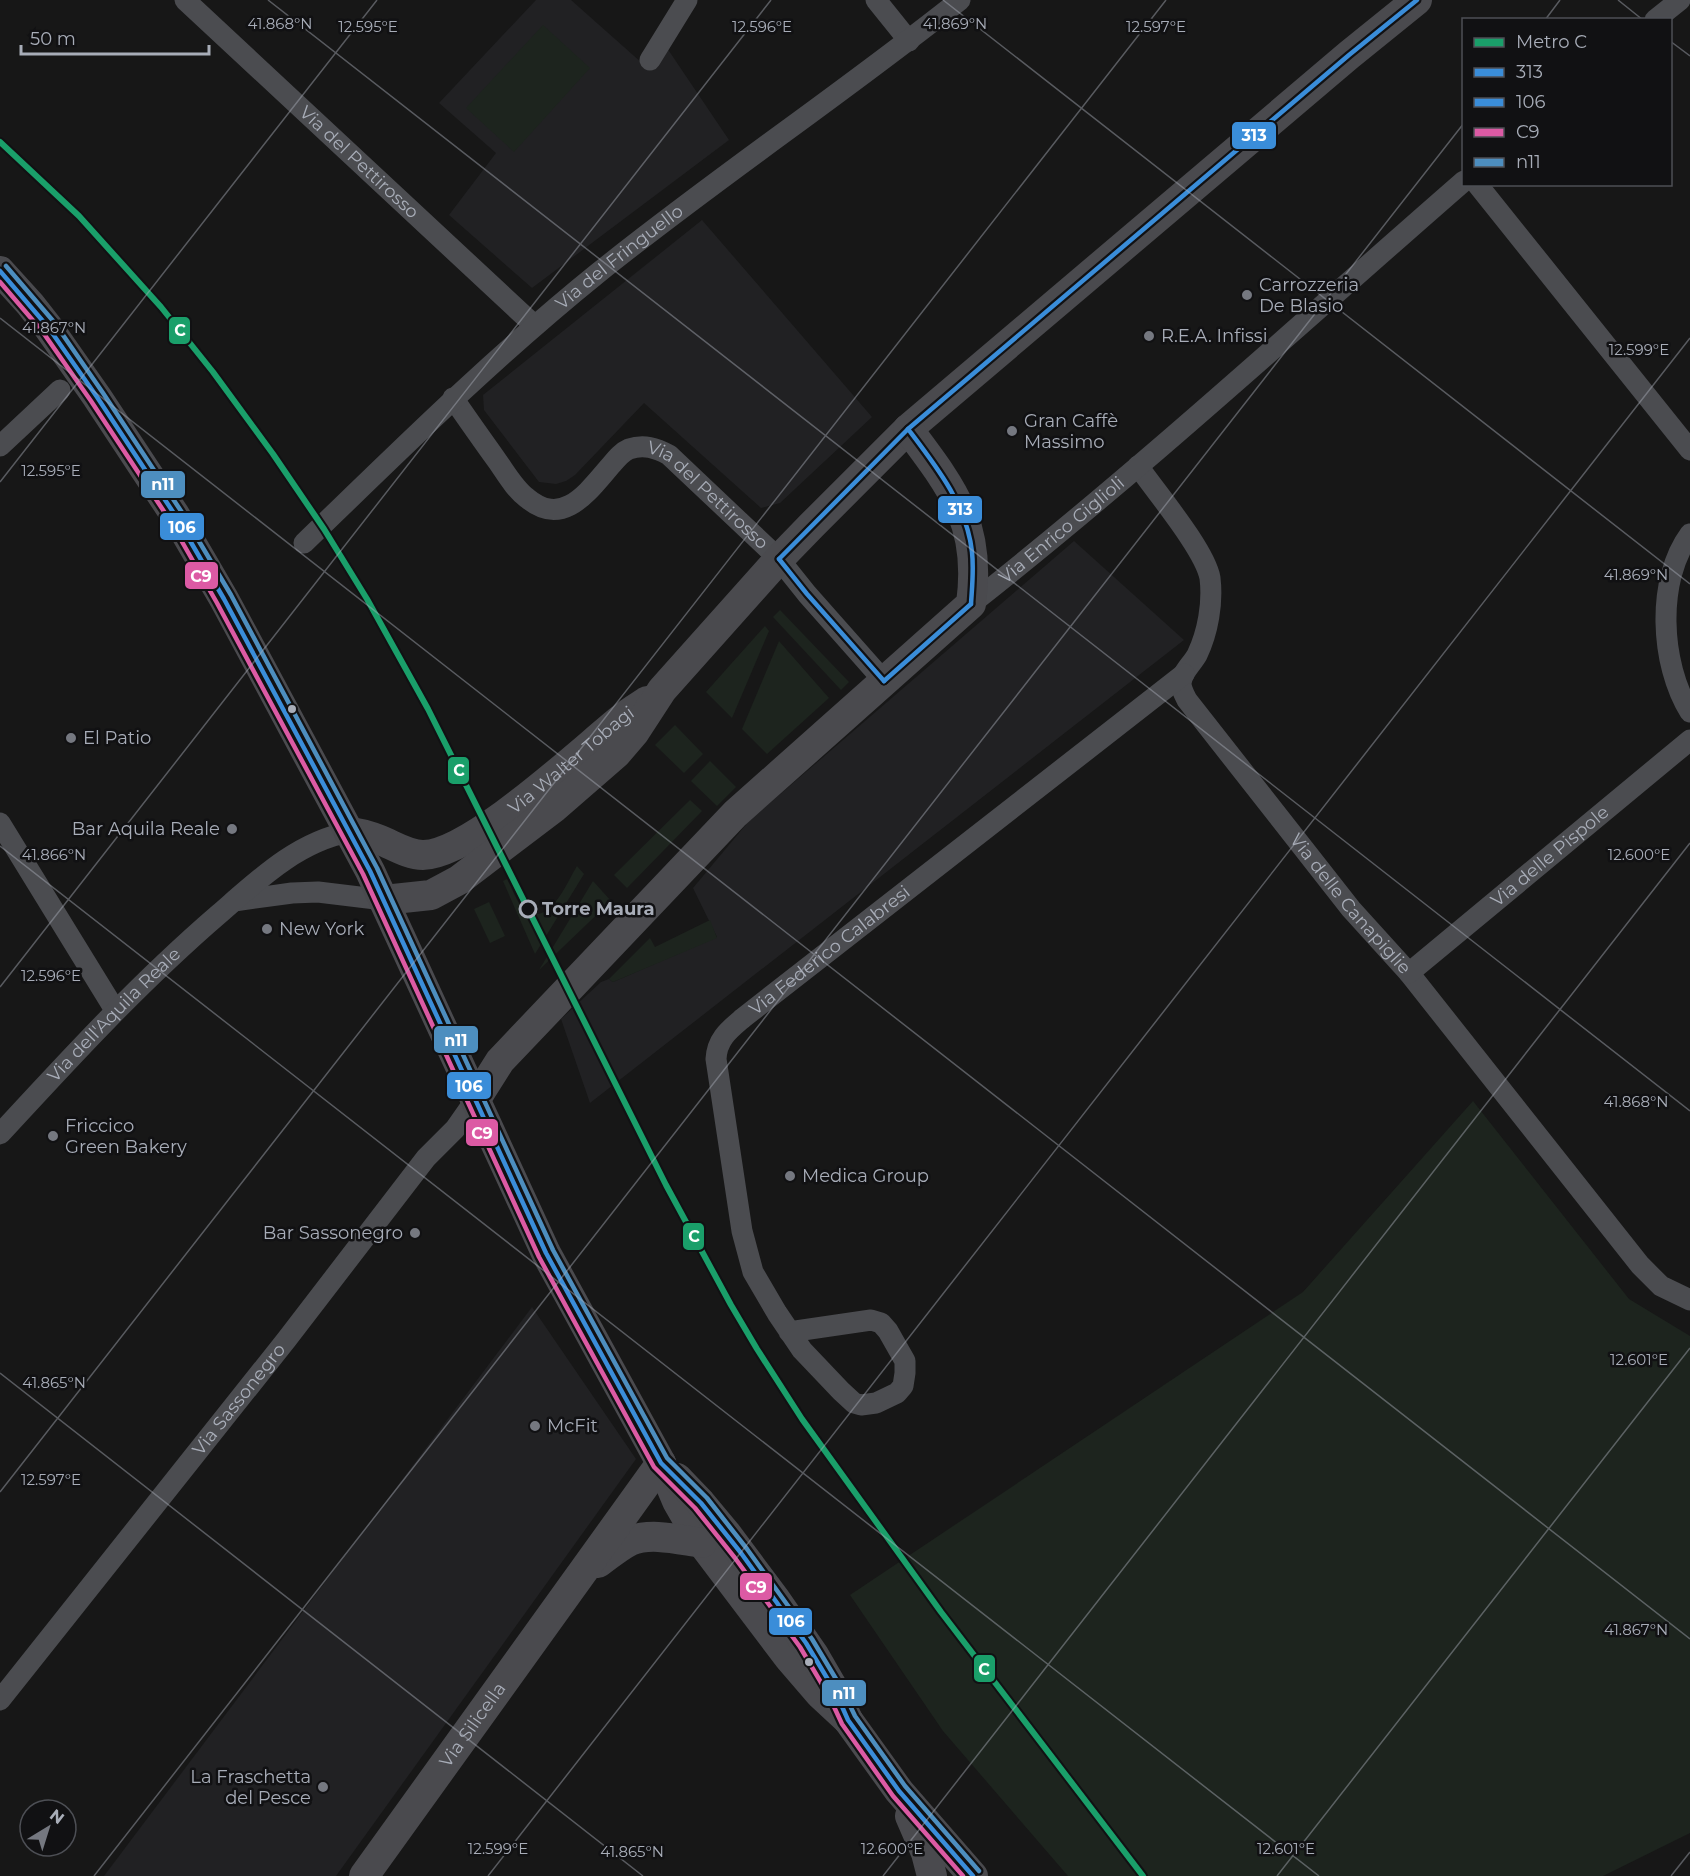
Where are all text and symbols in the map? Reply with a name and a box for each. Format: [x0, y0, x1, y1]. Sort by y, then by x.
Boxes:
text: 41.868°N [247, 14, 313, 33]
text: 41.869°N [923, 14, 987, 33]
text: 12.595°E [338, 17, 398, 36]
text: 12.596°E [732, 17, 792, 36]
text: 12.597°E [1126, 17, 1186, 36]
scale bar [21, 18, 208, 56]
legend [1462, 18, 1672, 186]
text: 50 m [30, 28, 76, 50]
text: Metro C [1516, 31, 1587, 53]
text: 313 [1516, 61, 1543, 83]
text: 106 [1516, 91, 1545, 113]
street label: Via del Pettirosso [295, 101, 423, 223]
line badge: 313 [1231, 121, 1277, 150]
text: C9 [1516, 121, 1540, 143]
text: 313 [1240, 126, 1267, 145]
text: n11 [1516, 151, 1541, 173]
street label: Via del Fringuello [551, 200, 688, 314]
place label: Carrozzeria De Blasio [1259, 274, 1359, 317]
marker: Carrozzeria De Blasio [1240, 288, 1254, 302]
line badge: C [168, 316, 191, 345]
text: 41.867°N [22, 318, 86, 337]
text: C [174, 321, 186, 340]
place label: R.E.A. Infissi [1161, 325, 1268, 347]
marker: R.E.A. Infissi [1142, 329, 1156, 343]
text: 12.599°E [1609, 340, 1669, 359]
place label: Gran Caffè Massimo [1024, 410, 1118, 453]
marker: Gran Caffè Massimo [1005, 424, 1019, 438]
street label: Via del Pettirosso [645, 436, 773, 554]
text: 12.595°E [21, 461, 81, 480]
line badge: n11 [140, 470, 186, 499]
street label: Via Enrico Giglioli [994, 472, 1129, 588]
text: n11 [151, 475, 175, 494]
line badge: 313 [937, 495, 983, 524]
text: 313 [946, 500, 973, 519]
line badge: 106 [159, 512, 205, 541]
text: 106 [168, 518, 196, 537]
line badge: C9 [184, 561, 219, 590]
text: 41.869°N [1604, 565, 1668, 584]
text: C9 [190, 567, 212, 586]
street label: Via Walter Tobagi [504, 702, 638, 819]
unlabelled marker [286, 703, 298, 715]
place label: El Patio [83, 727, 151, 749]
marker: El Patio [64, 731, 78, 745]
line badge: C [447, 756, 470, 785]
text: C [453, 761, 465, 780]
street label: Via delle Pispole [1486, 801, 1613, 911]
place label: Bar Aquila Reale [72, 818, 220, 840]
marker: Bar Aquila Reale [225, 822, 239, 836]
street label: Via delle Canapiglie [1285, 829, 1416, 979]
text: 41.866°N [22, 845, 86, 864]
text: 12.600°E [1608, 845, 1670, 864]
street label: Via Federico Calabresi [745, 881, 914, 1020]
place label: Torre Maura [542, 898, 655, 920]
marker: Torre Maura [519, 900, 537, 918]
place label: New York [279, 918, 365, 940]
marker: New York [260, 922, 274, 936]
street label: Via dell'Aquila Reale [43, 943, 185, 1087]
text: 12.596°E [21, 966, 81, 985]
line badge: n11 [433, 1025, 479, 1054]
text: n11 [444, 1031, 468, 1050]
line badge: 106 [446, 1071, 492, 1100]
text: 106 [455, 1077, 483, 1096]
text: 41.868°N [1603, 1092, 1669, 1111]
place label: Friccico Green Bakery [65, 1115, 187, 1158]
line badge: C9 [465, 1118, 499, 1147]
text: C9 [471, 1124, 493, 1143]
marker: Friccico Green Bakery [46, 1129, 60, 1143]
place label: Medica Group [802, 1165, 929, 1187]
marker: Medica Group [783, 1169, 797, 1183]
place label: Bar Sassonegro [263, 1222, 403, 1244]
line badge: C [682, 1222, 705, 1251]
marker: Bar Sassonegro [408, 1226, 422, 1240]
text: C [688, 1227, 700, 1246]
street label: Via Sassonegro [188, 1339, 290, 1460]
text: 12.601°E [1610, 1350, 1668, 1369]
text: 41.865°N [22, 1373, 86, 1392]
place label: McFit [547, 1415, 598, 1437]
marker: McFit [528, 1419, 542, 1433]
text: 12.597°E [21, 1470, 81, 1489]
line badge: C9 [739, 1572, 773, 1601]
text: C9 [745, 1578, 767, 1597]
line badge: 106 [768, 1607, 813, 1636]
text: 106 [777, 1612, 805, 1631]
text: 41.867°N [1604, 1620, 1668, 1639]
line badge: C [973, 1654, 996, 1683]
unlabelled marker [803, 1656, 815, 1668]
text: C [978, 1660, 990, 1679]
street label: Via Silicella [435, 1678, 510, 1772]
line badge: n11 [821, 1679, 867, 1707]
text: n11 [832, 1684, 856, 1703]
place label: La Fraschetta del Pesce [190, 1766, 311, 1809]
marker: La Fraschetta del Pesce [316, 1780, 330, 1794]
north arrow [18, 1798, 78, 1858]
text: N [46, 1805, 68, 1828]
text: 12.599°E [468, 1839, 528, 1858]
text: 12.600°E [861, 1839, 923, 1858]
text: 12.601°E [1257, 1839, 1315, 1858]
text: 41.865°N [600, 1842, 664, 1861]

